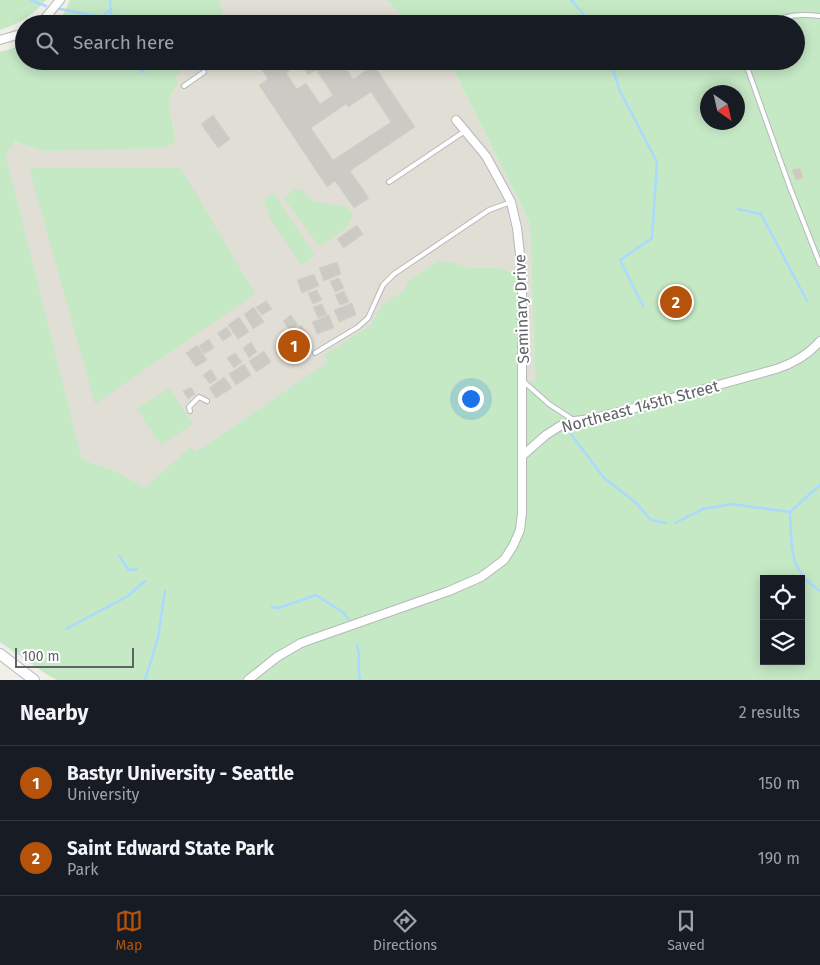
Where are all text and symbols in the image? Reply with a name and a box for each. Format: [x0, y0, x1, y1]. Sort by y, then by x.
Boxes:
search box [15, 15, 805, 70]
icon: search [33, 29, 61, 57]
text: Search here [73, 31, 174, 54]
north arrow [700, 85, 745, 130]
street label: Seminary Drive [510, 254, 533, 364]
pin: 2 [660, 283, 692, 321]
pin: 1 [278, 327, 310, 365]
street label: Northeast 145th Street [559, 376, 721, 437]
your location [458, 386, 484, 412]
map controls [760, 575, 805, 665]
button: locate [760, 575, 805, 620]
button: layers [760, 620, 805, 665]
scale bar [15, 645, 134, 668]
text: 100 m [22, 648, 59, 665]
text: Nearby [20, 700, 88, 726]
text: 2 results [739, 703, 800, 722]
text: Bastyr University - Seattle [67, 762, 294, 785]
text: 1 [32, 774, 40, 793]
text: 150 m [758, 774, 800, 793]
text: University [67, 785, 140, 804]
text: Saint Edward State Park [67, 837, 274, 860]
text: 2 [32, 849, 40, 868]
text: 190 m [758, 849, 800, 868]
text: Park [67, 860, 99, 879]
tab: Map [115, 907, 143, 954]
tab: Directions [373, 907, 437, 954]
tab: Saved [667, 907, 705, 954]

